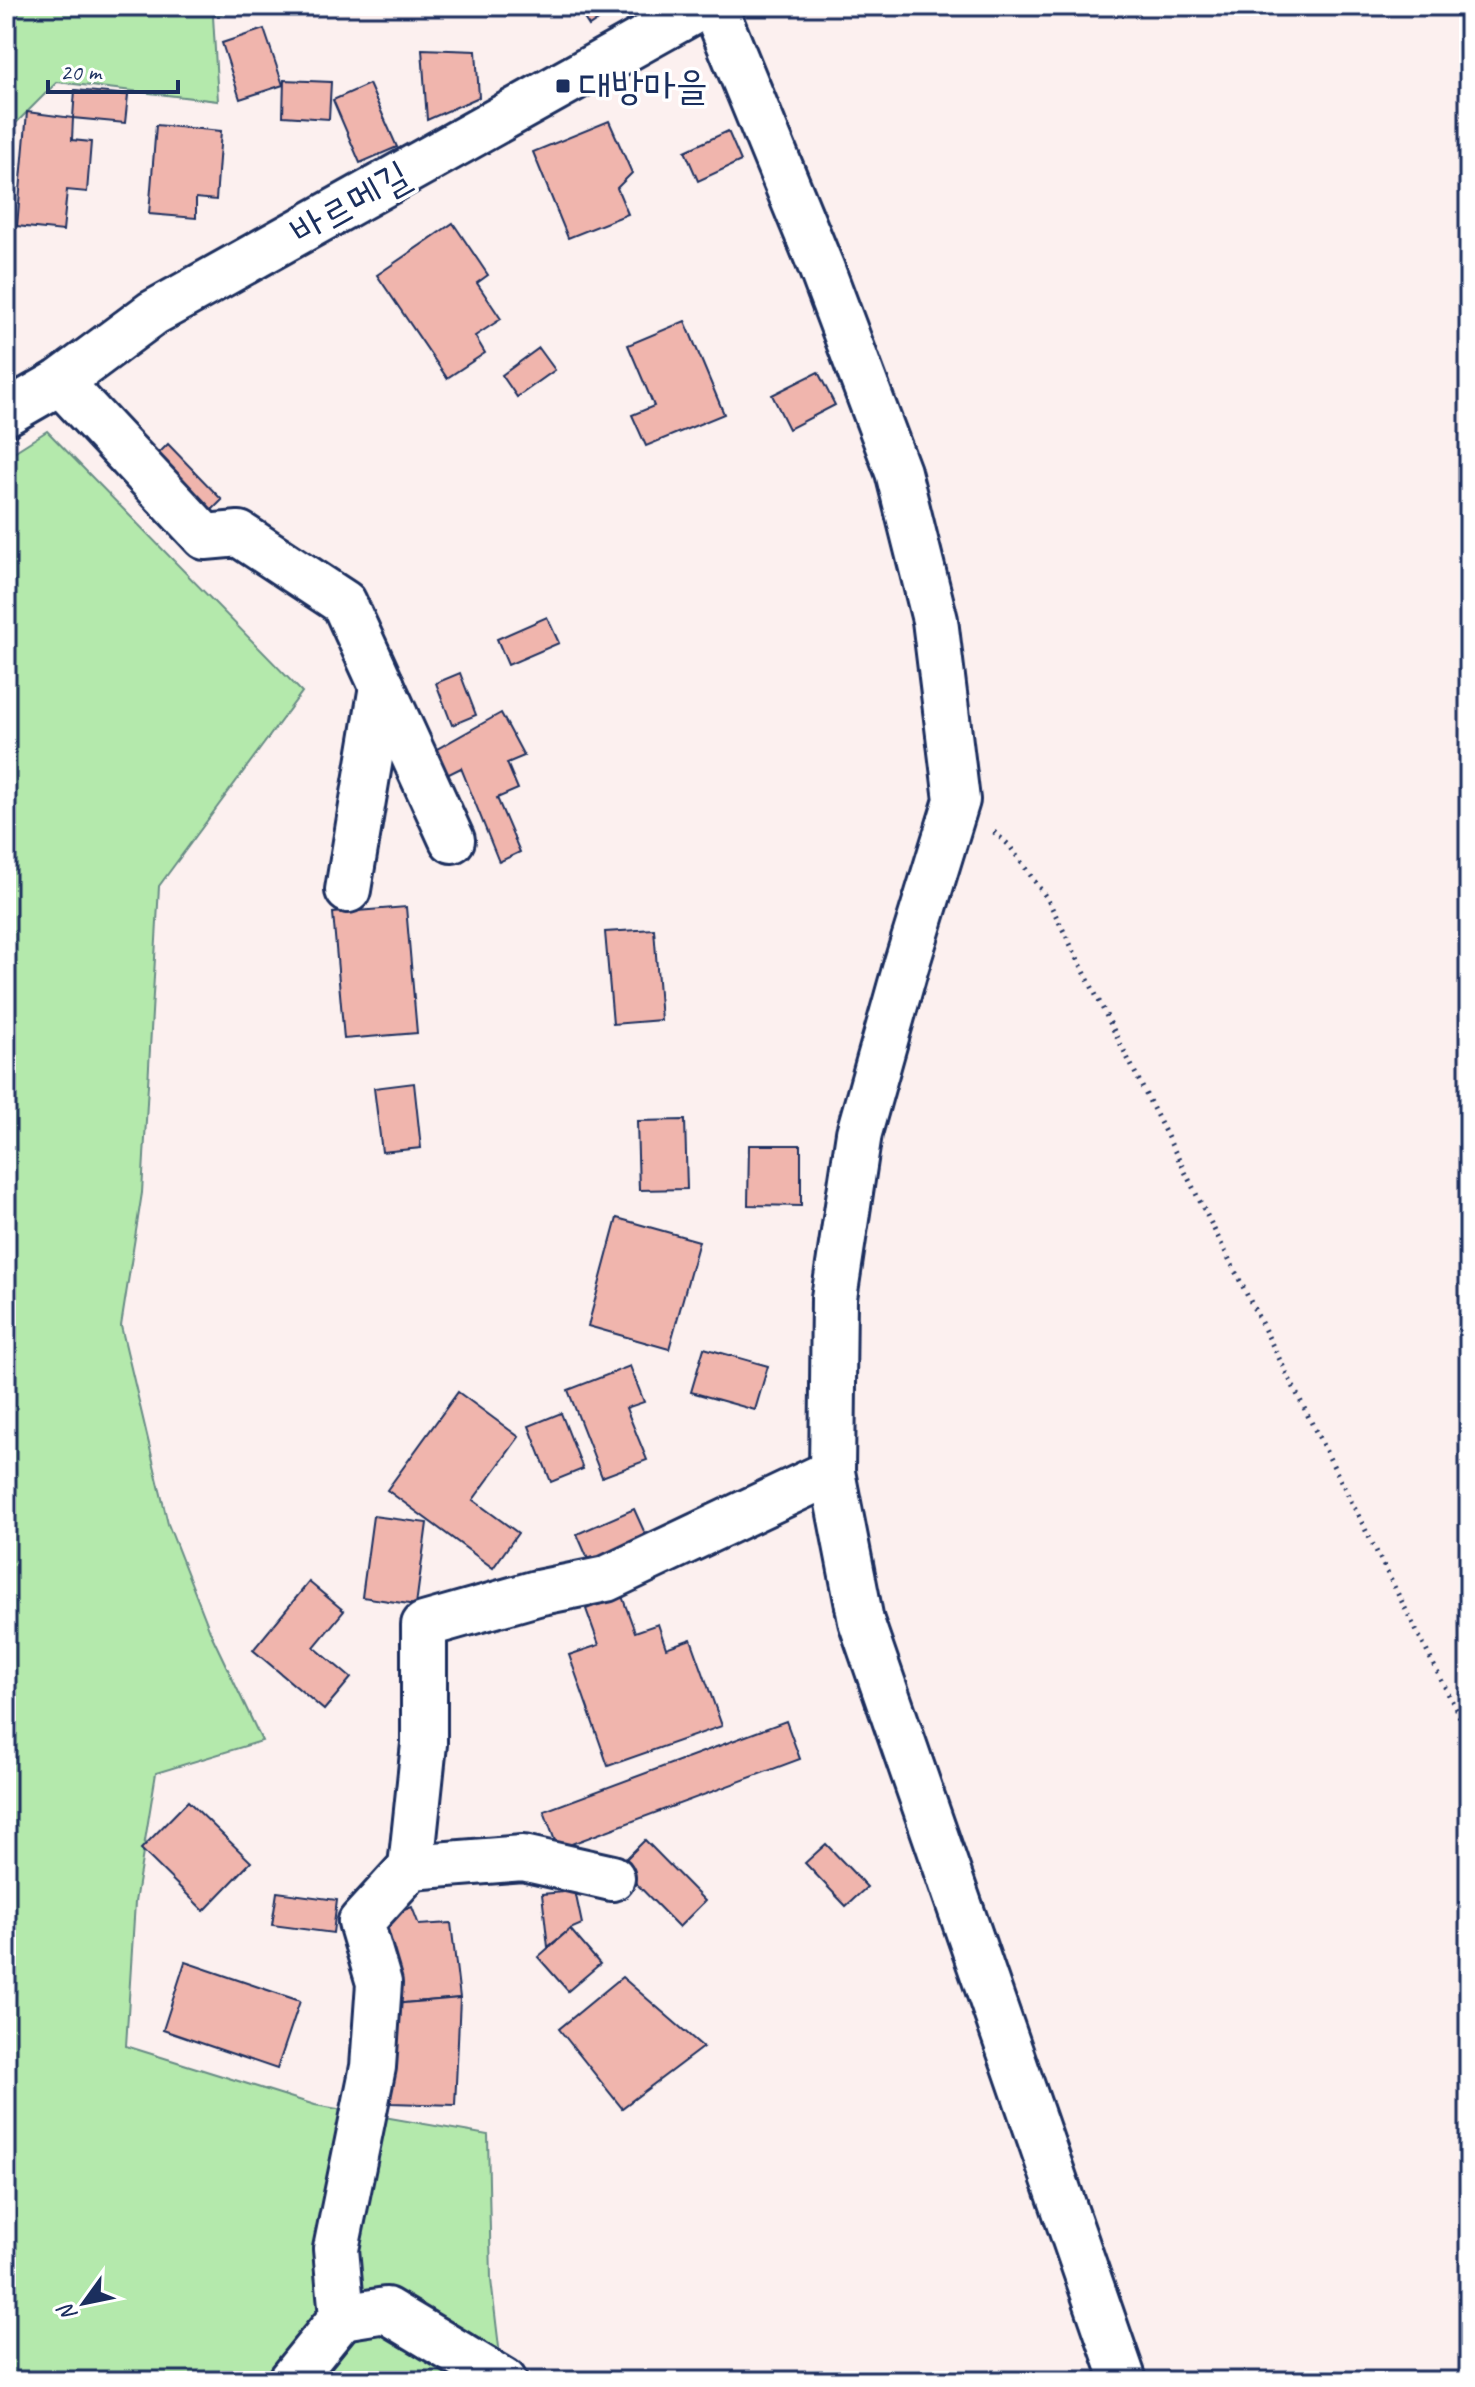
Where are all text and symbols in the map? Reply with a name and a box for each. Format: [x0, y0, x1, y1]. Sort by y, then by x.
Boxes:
scale bar [48, 44, 178, 94]
text: 20 m [60, 57, 103, 87]
place label: 대방마을 [579, 61, 708, 111]
marker: 대방마을 [554, 77, 572, 95]
street label: 바르메길 [282, 150, 418, 256]
north arrow [44, 2263, 124, 2343]
text: N [51, 2297, 84, 2327]

